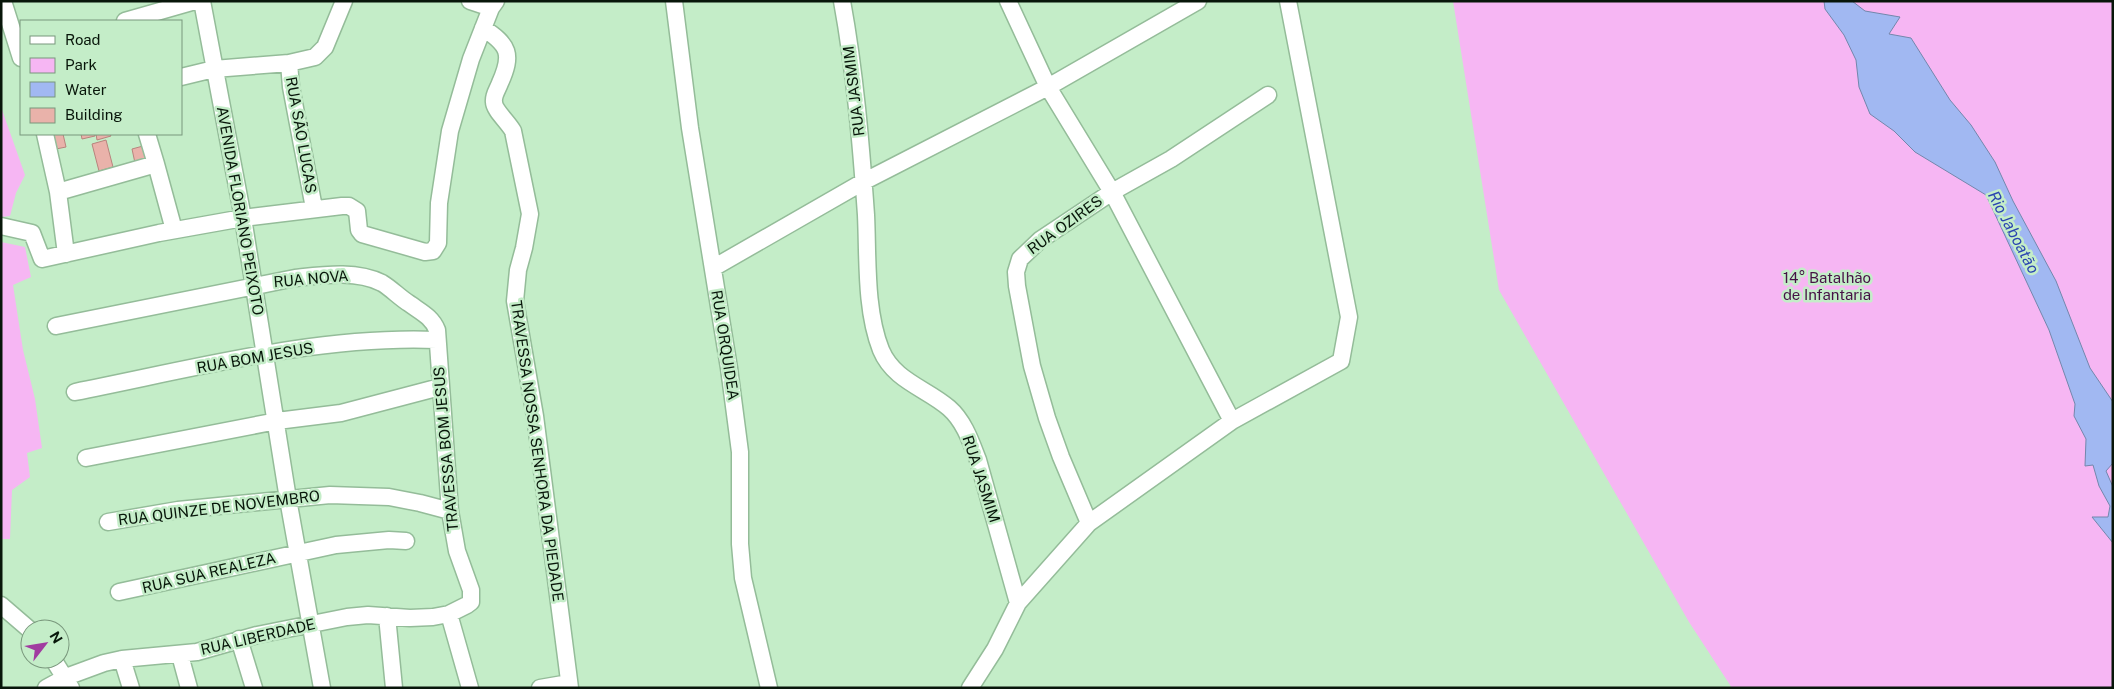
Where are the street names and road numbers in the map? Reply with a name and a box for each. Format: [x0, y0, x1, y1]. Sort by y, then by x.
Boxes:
street label: RUA JASMIM [840, 45, 867, 137]
street label: RUA SÃO LUCAS [283, 75, 320, 195]
street label: AVENIDA FLORIANO PEIXOTO [214, 105, 267, 317]
street label: RUA OZIRES [1024, 192, 1105, 257]
street label: RUA NOVA [273, 267, 350, 290]
street label: RUA ORQUIDEA [708, 289, 743, 401]
street label: TRAVESSA NOSSA SENHORA DA PIEDADE [508, 299, 567, 603]
street label: RUA BOM JESUS [195, 339, 314, 376]
street label: TRAVESSA BOM JESUS [430, 366, 461, 532]
street label: RUA JASMIM [959, 433, 1004, 525]
street label: RUA QUINZE DE NOVEMBRO [117, 487, 321, 528]
street label: RUA SUA REALEZA [140, 549, 278, 596]
street label: RUA LIBERDADE [199, 615, 317, 658]

